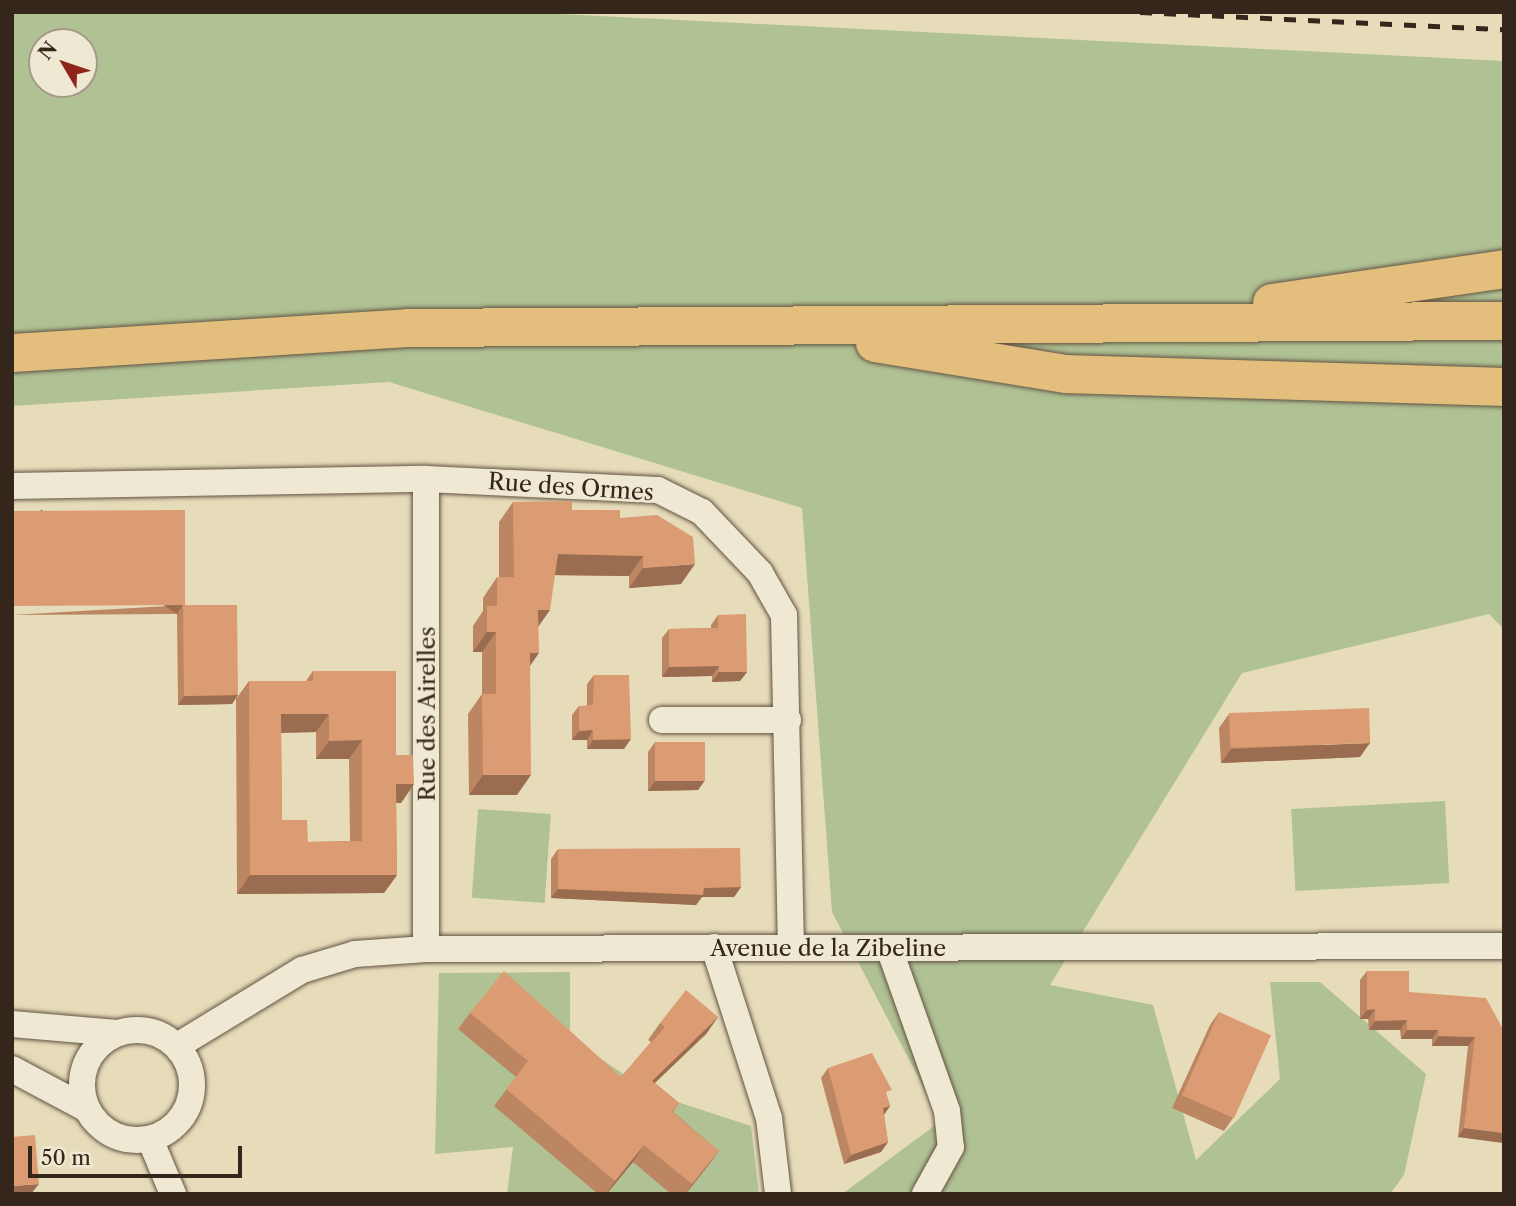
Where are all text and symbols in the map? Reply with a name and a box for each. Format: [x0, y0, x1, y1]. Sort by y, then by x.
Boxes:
north arrow [28, 28, 98, 98]
text: N [34, 37, 62, 64]
street label: Rue des Ormes [487, 467, 655, 507]
street label: Rue des Airelles [413, 626, 441, 802]
street label: Avenue de la Zibeline [710, 934, 946, 962]
scale bar [32, 1132, 245, 1176]
text: 50 m [41, 1145, 91, 1170]

